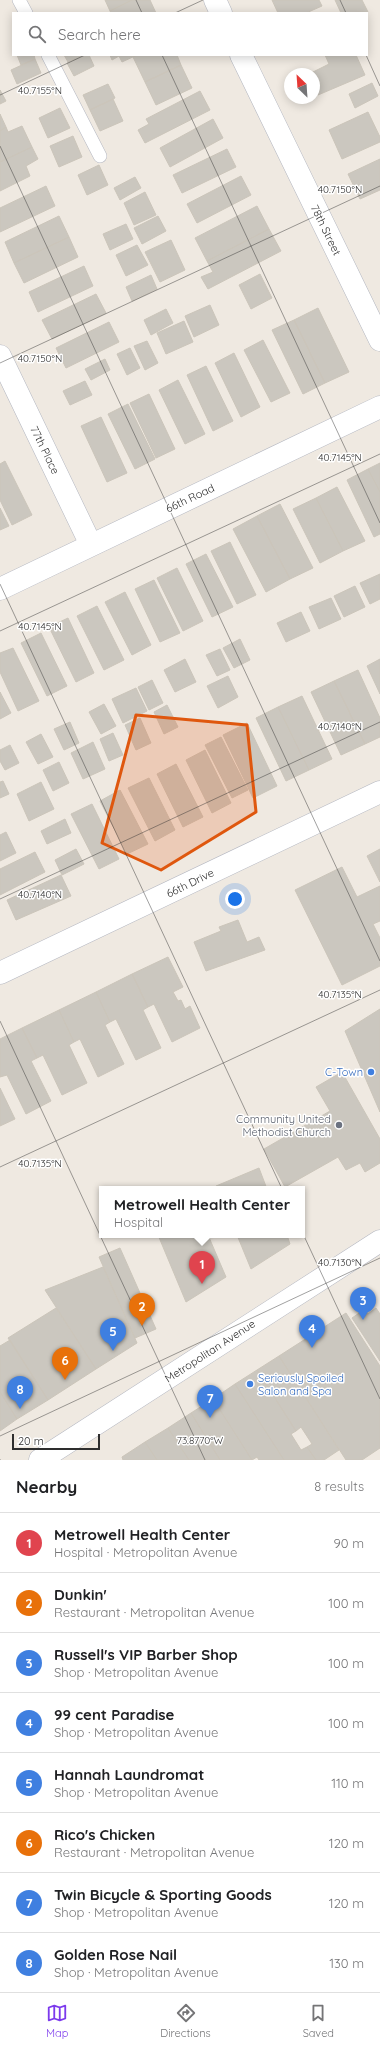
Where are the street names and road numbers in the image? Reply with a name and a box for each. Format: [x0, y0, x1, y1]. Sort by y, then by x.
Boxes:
street label: 78th Street [308, 202, 344, 258]
street label: 77th Place [27, 424, 63, 476]
street label: 66th Road [163, 481, 217, 515]
street label: 66th Drive [164, 865, 216, 901]
street label: Metropolitan Avenue [162, 1316, 258, 1386]

